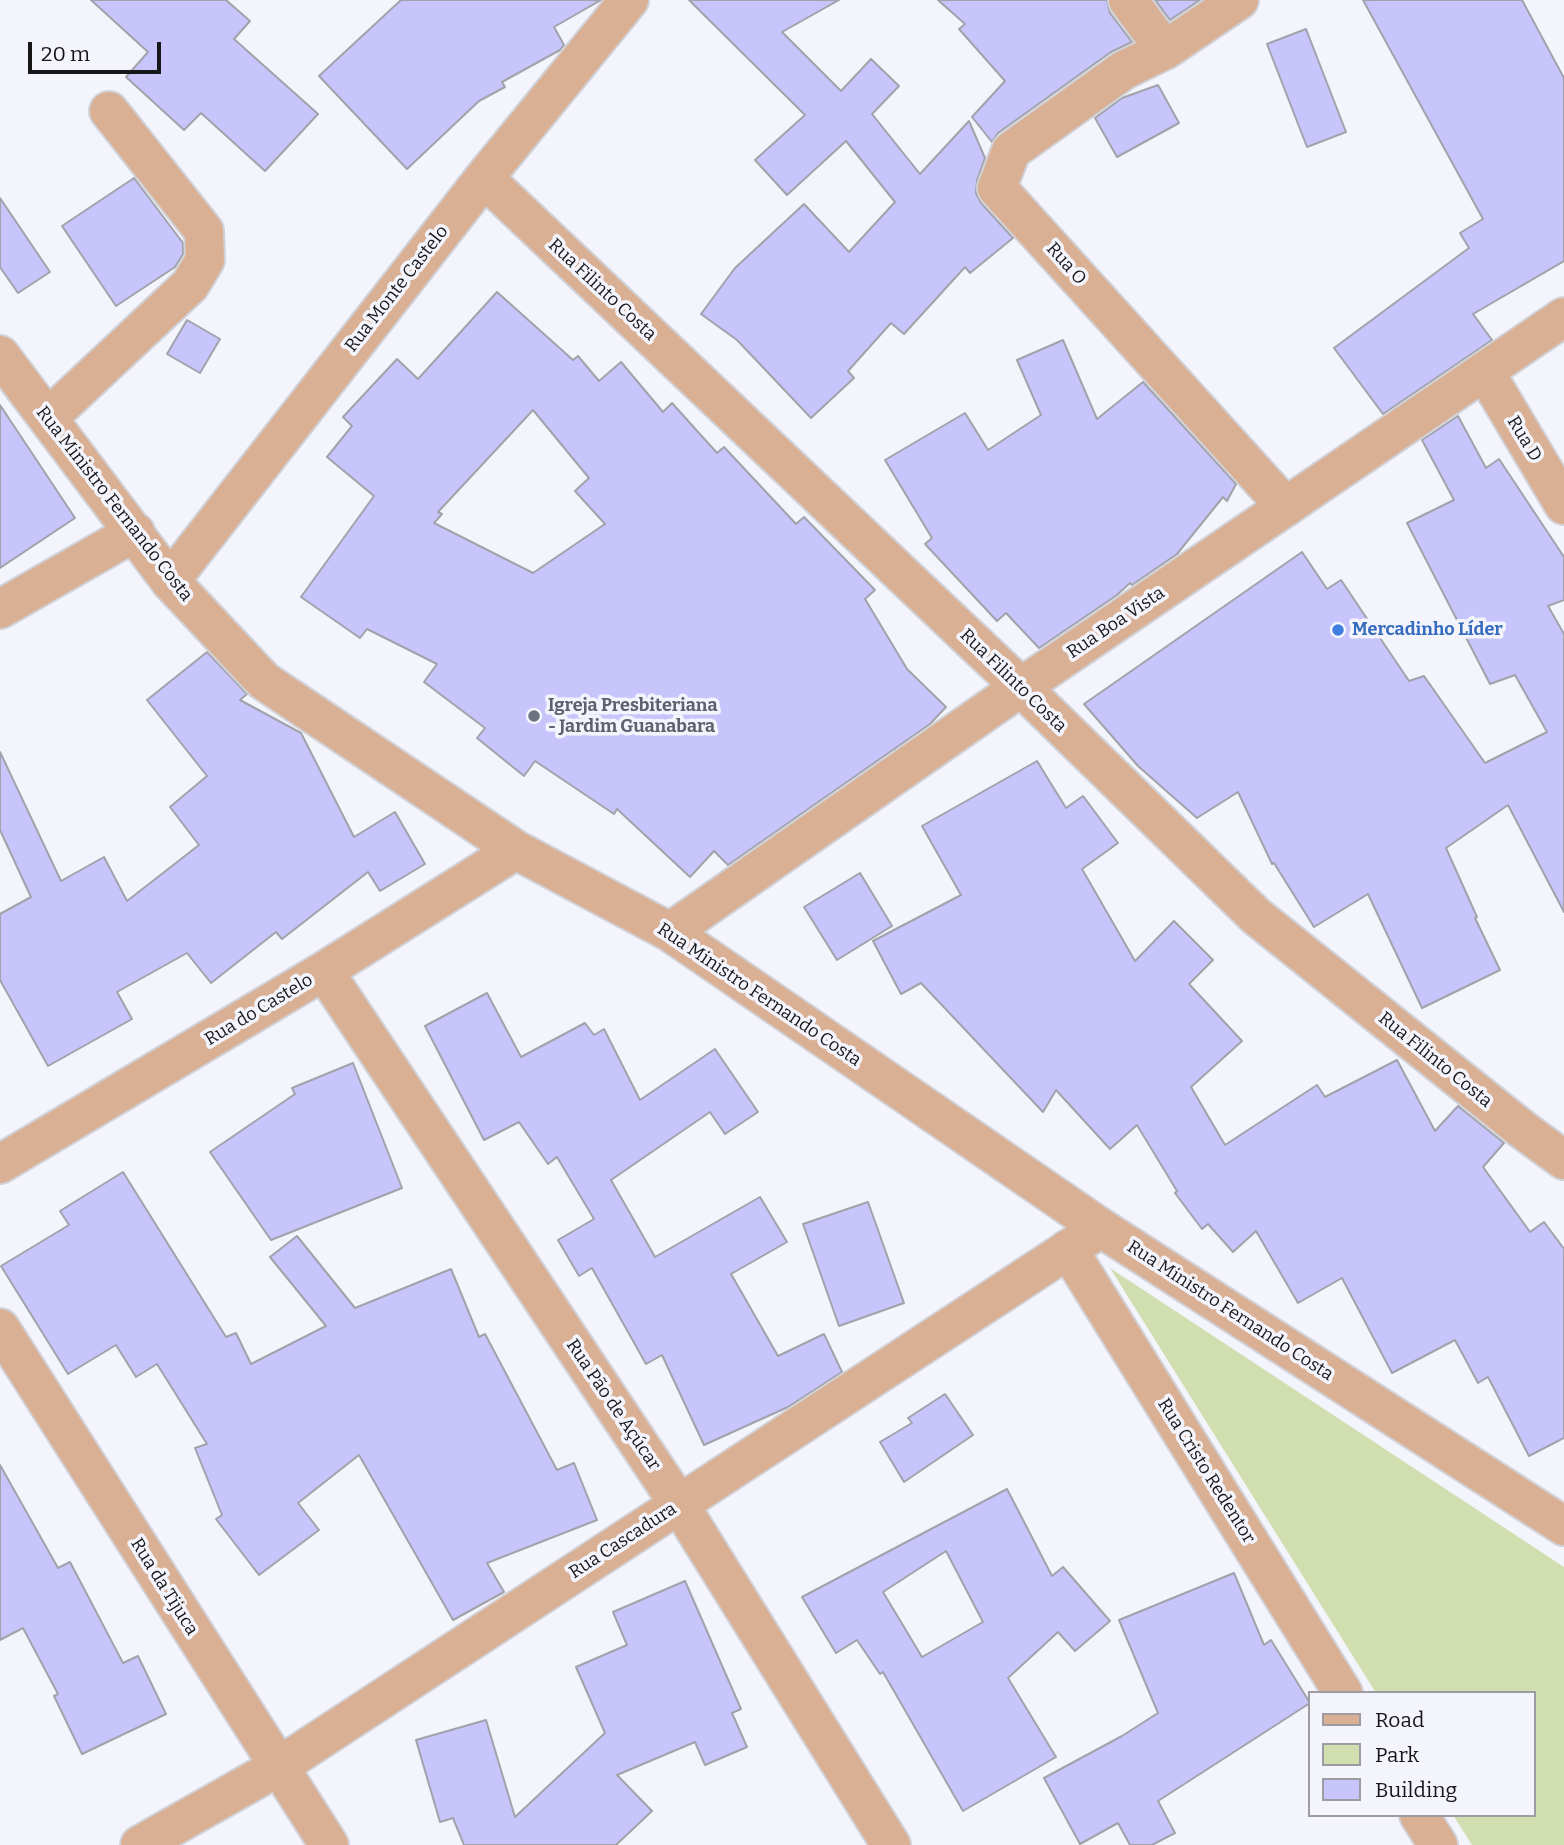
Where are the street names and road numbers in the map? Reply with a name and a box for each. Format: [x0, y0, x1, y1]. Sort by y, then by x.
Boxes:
street label: Rua Monte Castelo [341, 221, 453, 357]
street label: Rua Filinto Costa [544, 234, 660, 346]
street label: Rua O [1041, 238, 1091, 290]
street label: Rua Ministro Fernando Costa [31, 402, 197, 606]
street label: Rua D [1502, 412, 1546, 466]
street label: Rua Boa Vista [1063, 582, 1169, 664]
street label: Rua Filinto Costa [955, 625, 1071, 737]
street label: Rua Ministro Fernando Costa [653, 919, 865, 1071]
street label: Rua do Castelo [201, 969, 317, 1051]
street label: Rua Filinto Costa [1374, 1008, 1496, 1112]
street label: Rua Ministro Fernando Costa [1123, 1236, 1337, 1386]
street label: Rua Pão de Açúcar [561, 1335, 665, 1475]
street label: Rua Cristo Redentor [1153, 1394, 1259, 1548]
street label: Rua Cascadura [565, 1498, 681, 1584]
street label: Rua da Tijuca [126, 1534, 202, 1640]

